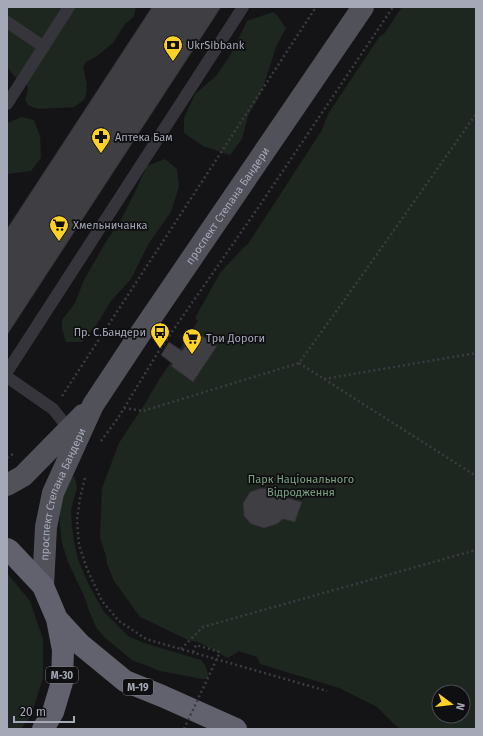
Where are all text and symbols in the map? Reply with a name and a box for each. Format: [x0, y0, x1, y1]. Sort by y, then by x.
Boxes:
bank icon: UkrSibbank [162, 34, 184, 62]
place label: UkrSibbank [187, 39, 245, 52]
pharmacy icon: Аптека Бам [90, 126, 112, 154]
place label: Аптека Бам [115, 131, 173, 144]
street label: проспект Степана Бандери [183, 145, 273, 267]
supermarket icon: Хмельничанка [48, 214, 70, 242]
place label: Хмельничанка [73, 219, 147, 232]
bus stop icon: Пр. С.Бандери [149, 321, 171, 349]
place label: Пр. С.Бандери [74, 326, 146, 339]
supermarket icon: Три Дороги [181, 327, 203, 355]
place label: Три Дороги [206, 332, 265, 345]
street label: проспект Степана Бандери [38, 426, 89, 561]
park label: Парк Національного Відродження [248, 473, 354, 499]
road number: М-30 [46, 667, 78, 683]
road number: М-19 [123, 679, 153, 695]
north arrow [431, 684, 471, 724]
scale bar [14, 698, 74, 724]
text: N [453, 701, 467, 712]
text: 20 m [20, 705, 46, 719]

